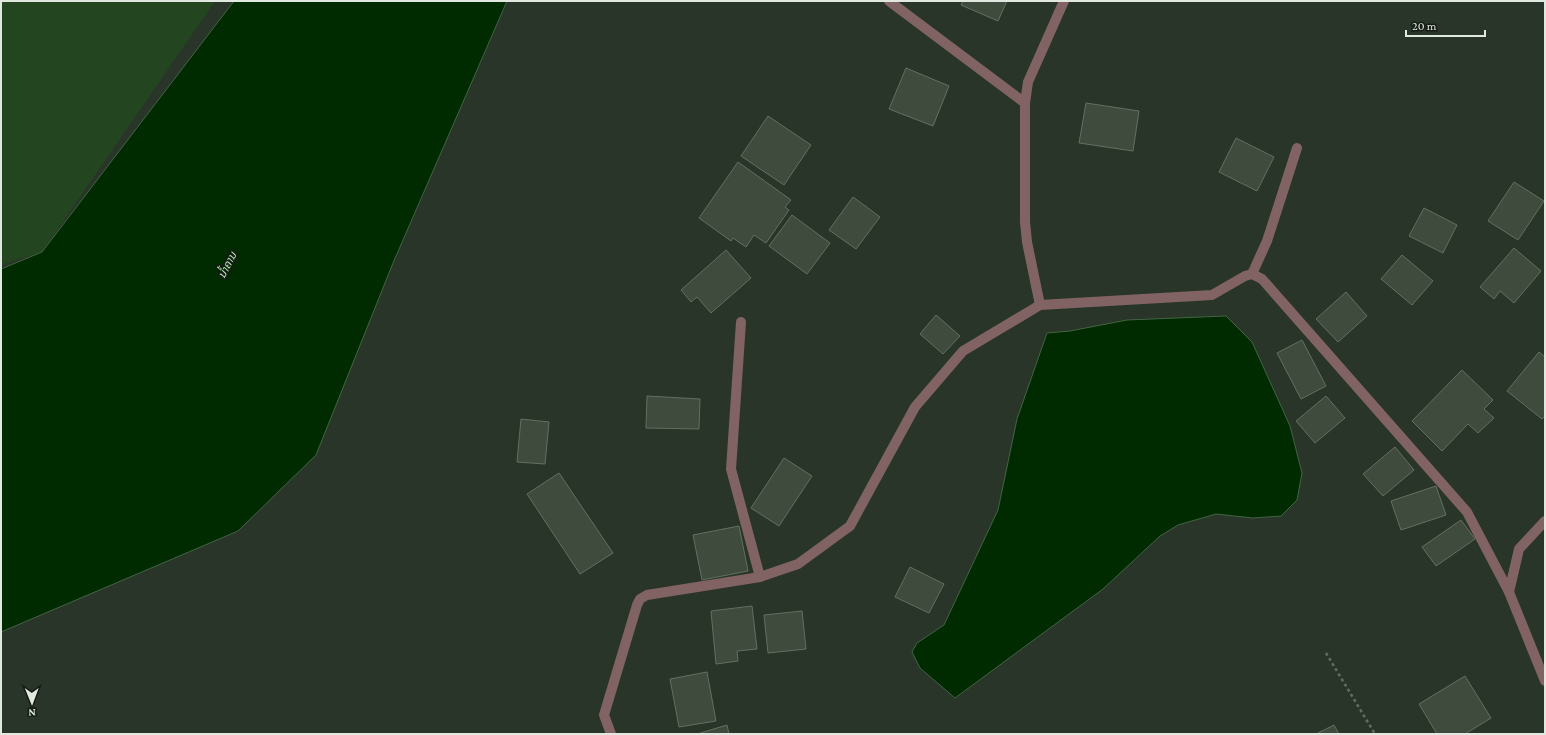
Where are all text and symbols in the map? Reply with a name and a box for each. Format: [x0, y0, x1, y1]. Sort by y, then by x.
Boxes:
scale bar [1406, 12, 1485, 38]
text: 20 m [1412, 19, 1437, 33]
water label: ນ້ຳຄານ [214, 248, 239, 280]
north arrow [12, 683, 52, 723]
text: N [28, 707, 36, 719]

